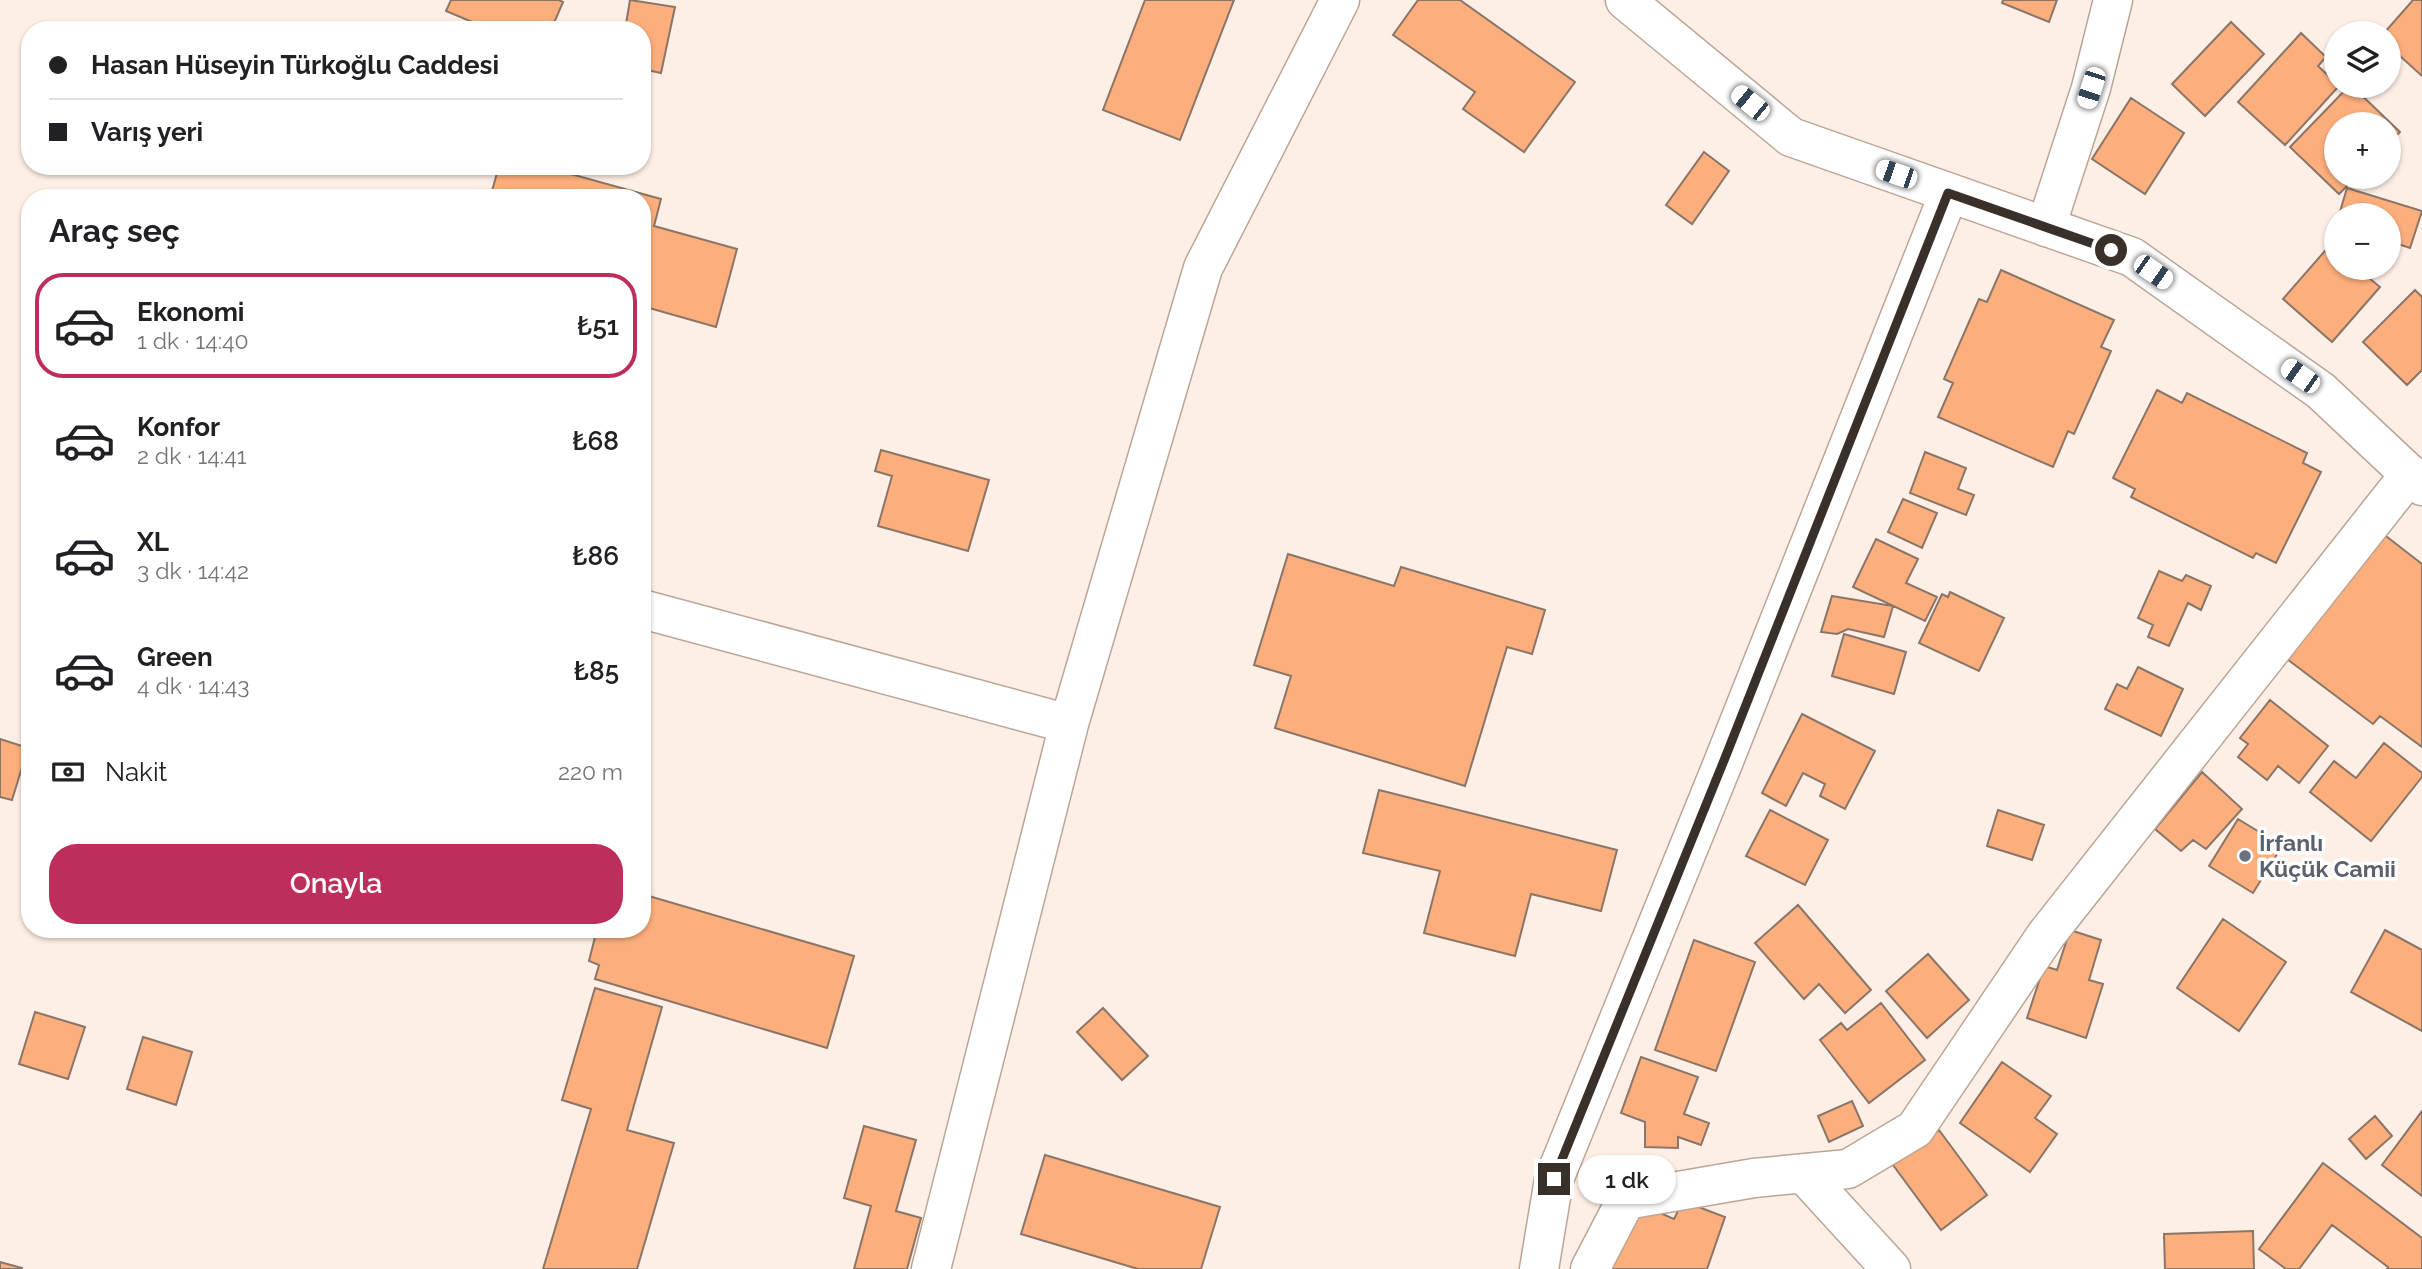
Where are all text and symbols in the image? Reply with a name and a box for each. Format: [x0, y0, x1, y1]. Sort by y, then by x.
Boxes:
map controls [2324, 21, 2401, 280]
button: layers [2324, 21, 2401, 98]
text: Hasan Hüseyin Türkoğlu Caddesi [91, 50, 499, 80]
car [2075, 65, 2108, 111]
car [1728, 82, 1773, 124]
button: + [2324, 112, 2401, 189]
text: Varış yeri [91, 117, 203, 147]
car [1873, 157, 1920, 191]
button: − [2324, 203, 2401, 280]
text: Araç seç [49, 212, 180, 249]
route start [2095, 234, 2127, 266]
car [2130, 251, 2177, 293]
icon: car [53, 294, 116, 357]
text: Ekonomi [137, 297, 245, 327]
text: ₺51 [577, 311, 619, 341]
text: 1 dk · 14:40 [137, 327, 249, 354]
car [2277, 355, 2324, 397]
icon: car [53, 409, 116, 472]
text: Konfor [137, 412, 220, 442]
text: ₺68 [572, 426, 619, 456]
text: 2 dk · 14:41 [137, 442, 247, 469]
icon: car [53, 524, 116, 587]
text: XL [137, 527, 169, 557]
text: ₺86 [572, 541, 619, 571]
text: 3 dk · 14:42 [137, 557, 249, 584]
icon: car [53, 639, 116, 702]
text: Green [137, 642, 213, 672]
text: ₺85 [574, 656, 619, 686]
text: 4 dk · 14:43 [137, 672, 250, 699]
icon: cash [49, 753, 87, 791]
text: Nakit [105, 757, 167, 787]
text: 220 m [558, 758, 623, 785]
place label: İrfanlı Küçük Camii [2259, 829, 2396, 882]
button: Onayla [49, 844, 623, 924]
marker: İrfanlı Küçük Camii [2237, 848, 2253, 864]
callout: 1 dk [1578, 1154, 1676, 1204]
route end [1538, 1163, 1570, 1195]
text: 1 dk [1605, 1166, 1649, 1193]

